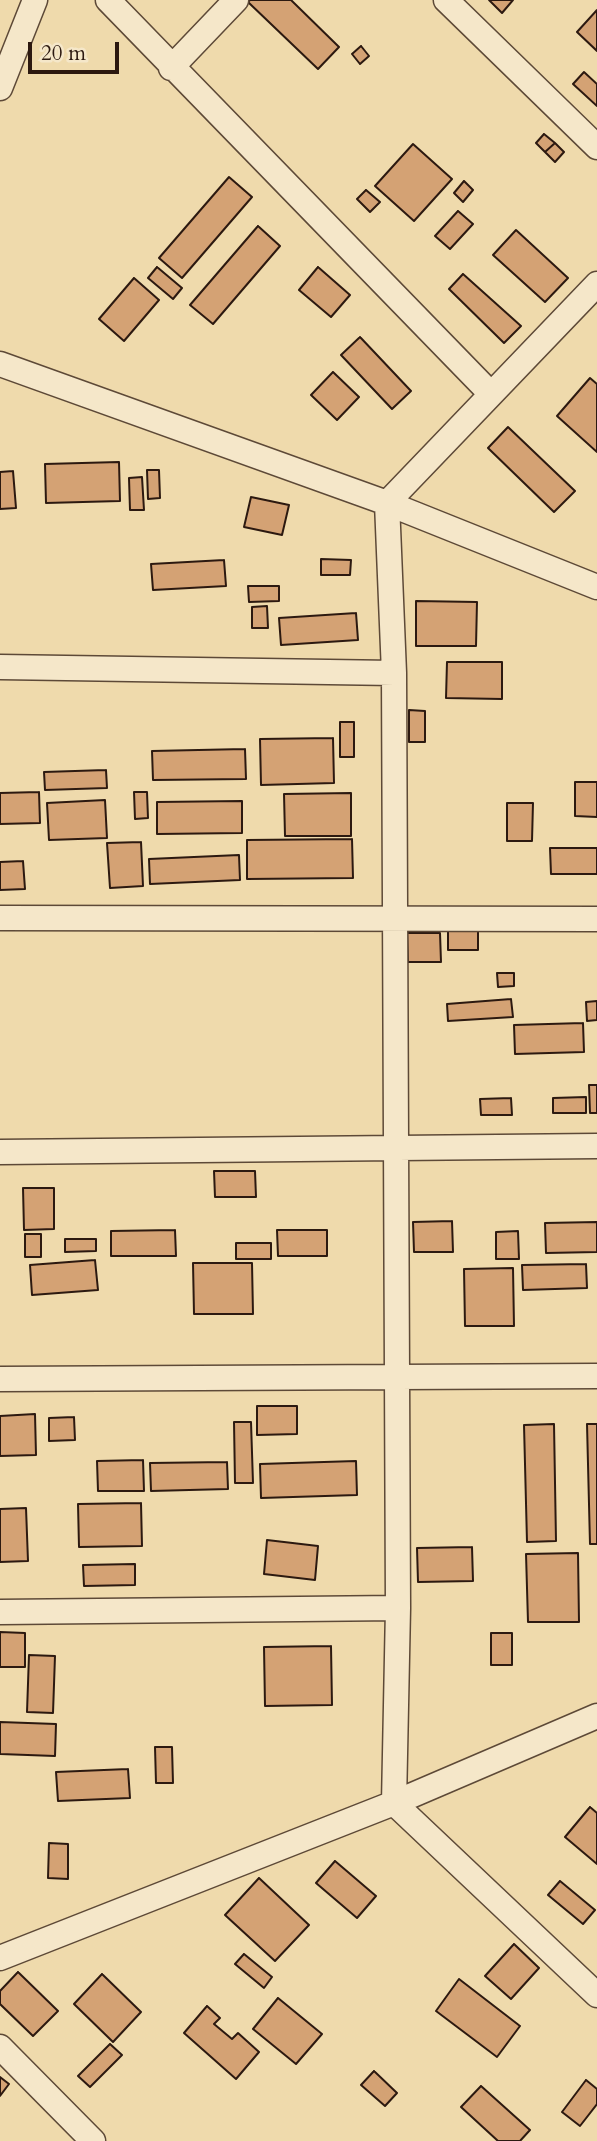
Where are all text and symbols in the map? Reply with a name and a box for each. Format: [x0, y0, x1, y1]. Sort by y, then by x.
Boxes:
scale bar [32, 28, 122, 72]
text: 20 m [41, 39, 86, 68]

